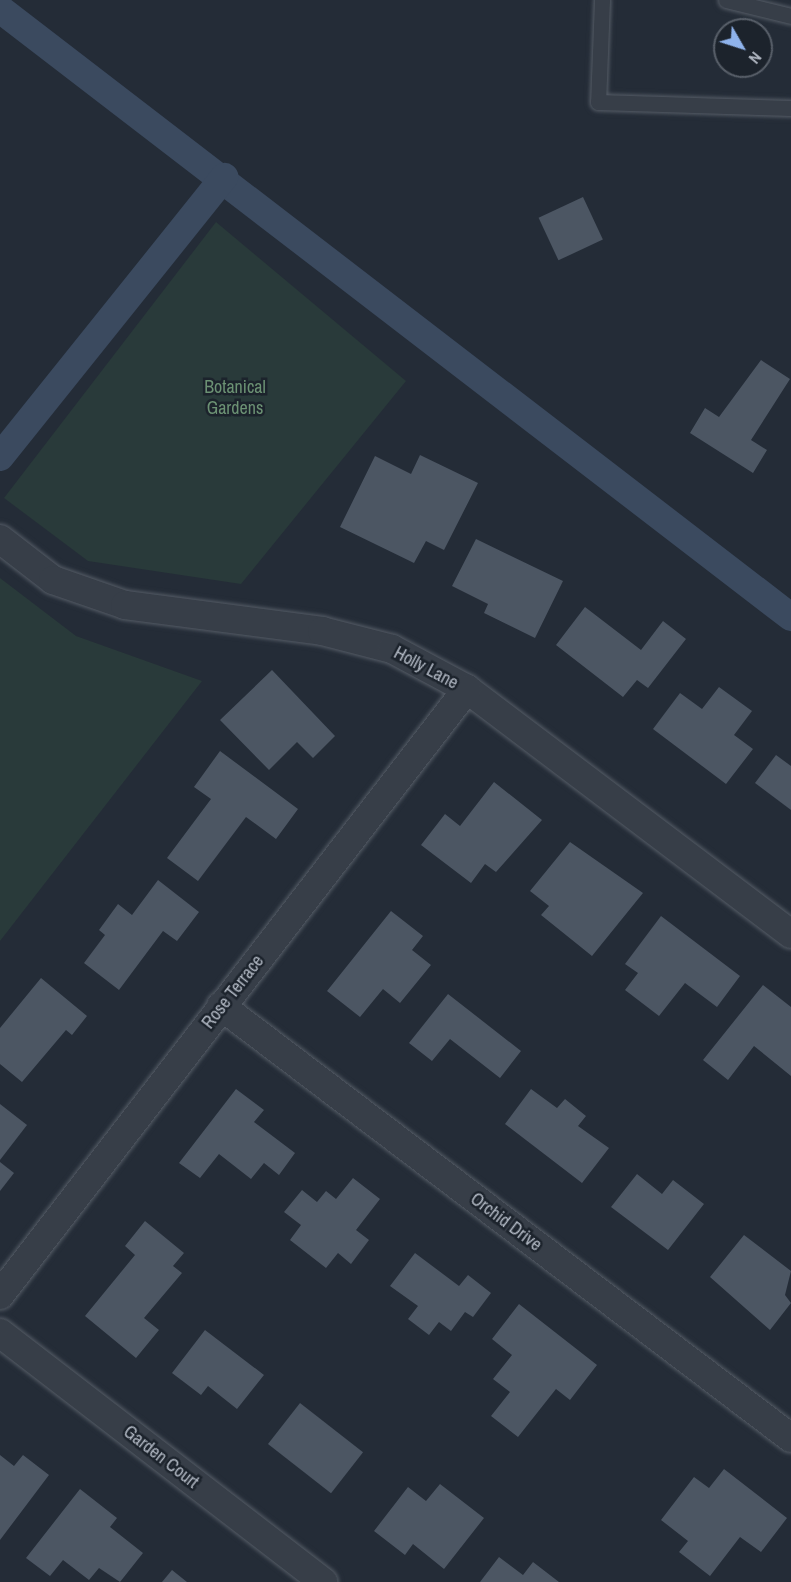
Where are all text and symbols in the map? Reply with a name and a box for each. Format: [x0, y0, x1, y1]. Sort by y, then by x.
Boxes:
north arrow [713, 18, 773, 78]
text: N [744, 47, 767, 69]
park label: Botanical Gardens [204, 377, 266, 420]
street label: Holly Lane [390, 642, 462, 694]
street label: Rose Terrace [197, 951, 269, 1033]
street label: Orchid Drive [466, 1188, 546, 1256]
street label: Garden Court [119, 1421, 203, 1493]

